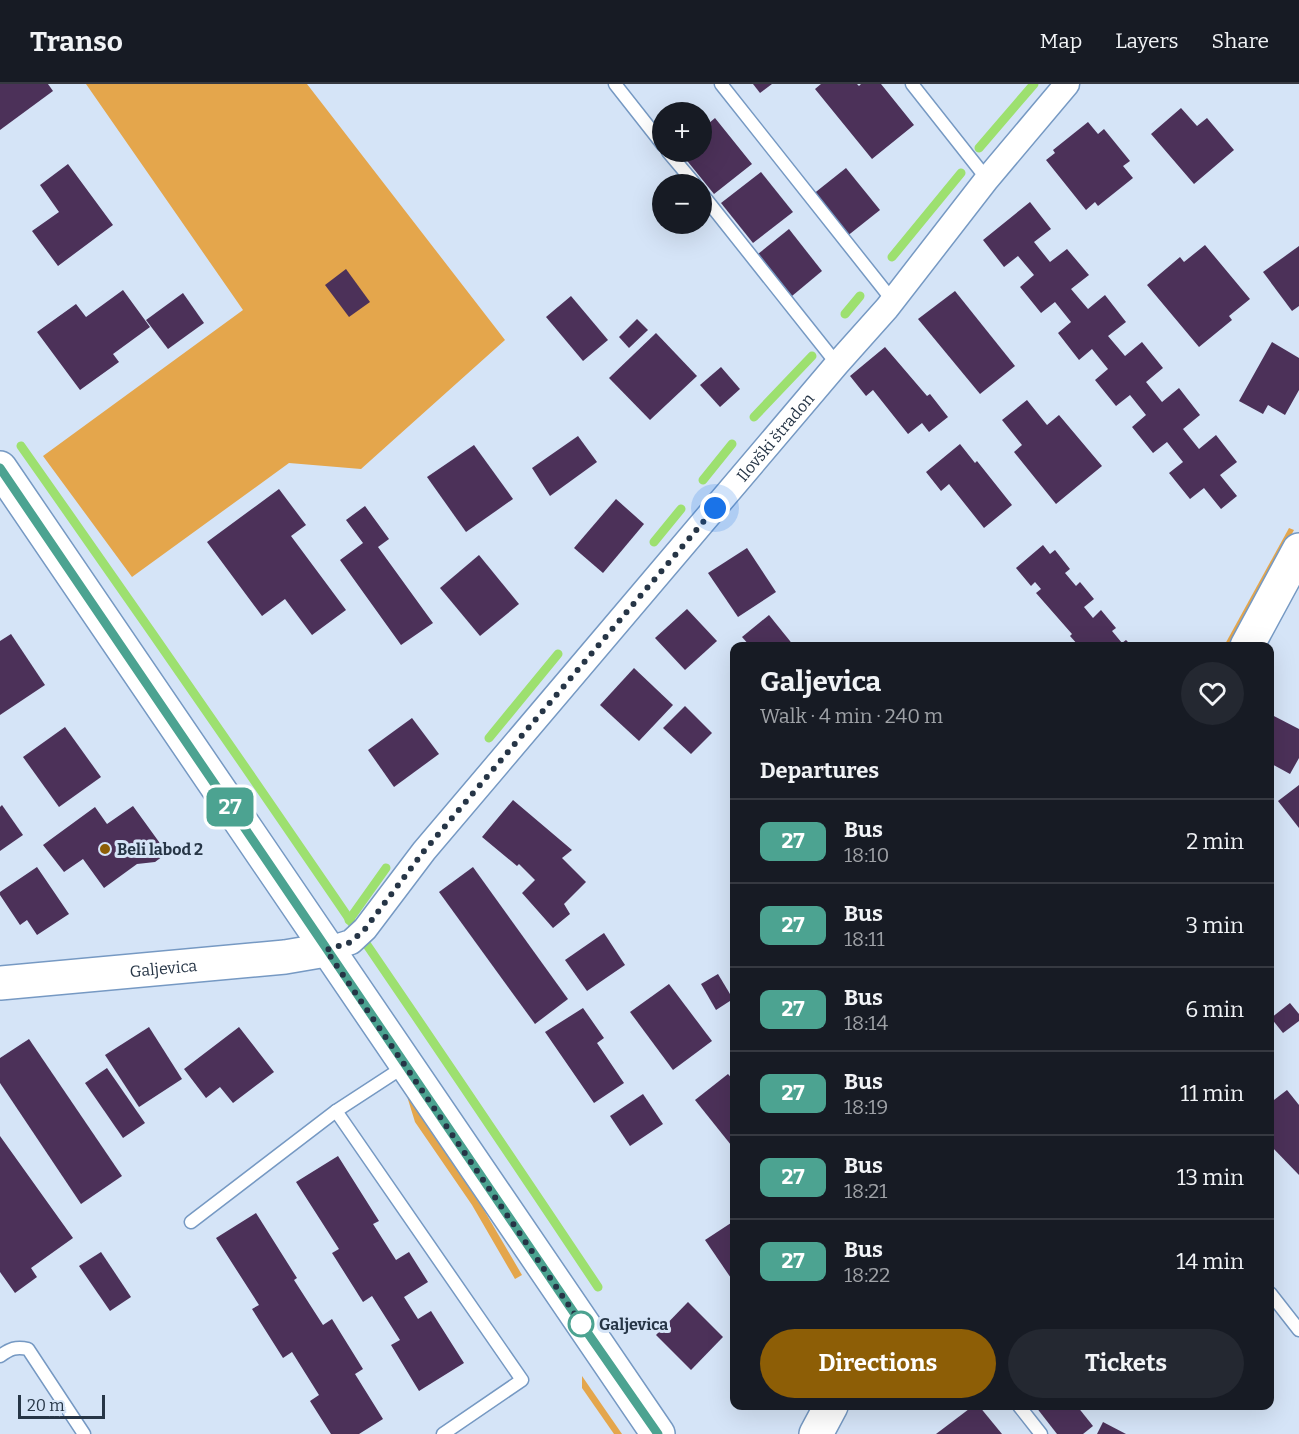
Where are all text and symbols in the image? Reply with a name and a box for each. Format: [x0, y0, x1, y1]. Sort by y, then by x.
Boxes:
text: Transo [30, 25, 123, 58]
text: Map [1040, 28, 1082, 54]
text: Layers [1115, 28, 1179, 54]
text: Share [1212, 28, 1269, 54]
map controls [652, 102, 712, 234]
button: + [652, 102, 712, 162]
button: − [652, 174, 712, 234]
street label: Ilovški štradon [732, 389, 818, 485]
your location [700, 493, 730, 523]
button: heart [1181, 662, 1244, 725]
text: Galjevica [760, 665, 881, 698]
text: Walk · 4 min · 240 m [760, 704, 943, 728]
text: Departures [760, 757, 879, 784]
line badge: 27 [203, 788, 257, 826]
text: 27 [218, 794, 242, 820]
text: Bus [844, 816, 883, 843]
text: 27 [781, 828, 805, 854]
text: 2 min [1186, 828, 1244, 855]
place label: Beli labod 2 [117, 840, 203, 859]
marker: Beli labod 2 [98, 842, 112, 856]
text: 18:10 [844, 843, 889, 867]
text: Bus [844, 900, 883, 927]
text: 27 [781, 912, 805, 938]
text: 3 min [1186, 912, 1244, 939]
text: 18:11 [844, 927, 885, 951]
street label: Galjevica [129, 956, 198, 981]
text: Bus [844, 984, 883, 1011]
text: 27 [781, 996, 805, 1022]
text: 6 min [1185, 996, 1244, 1023]
text: 18:14 [844, 1011, 888, 1035]
text: Bus [844, 1068, 883, 1095]
text: 27 [781, 1080, 805, 1106]
text: 11 min [1180, 1080, 1244, 1107]
text: 18:19 [844, 1095, 888, 1119]
text: Bus [844, 1152, 883, 1179]
text: 27 [781, 1164, 805, 1190]
text: 13 min [1177, 1164, 1244, 1191]
text: 18:21 [844, 1179, 887, 1203]
text: Bus [844, 1236, 883, 1263]
text: 27 [781, 1248, 805, 1274]
text: 14 min [1176, 1248, 1244, 1275]
text: 18:22 [844, 1263, 890, 1287]
marker: Galjevica [568, 1311, 594, 1337]
place label: Galjevica [599, 1315, 668, 1334]
button: Directions [760, 1329, 996, 1398]
button: Tickets [1008, 1329, 1244, 1398]
scale bar [18, 1392, 105, 1420]
text: 20 m [27, 1396, 64, 1415]

